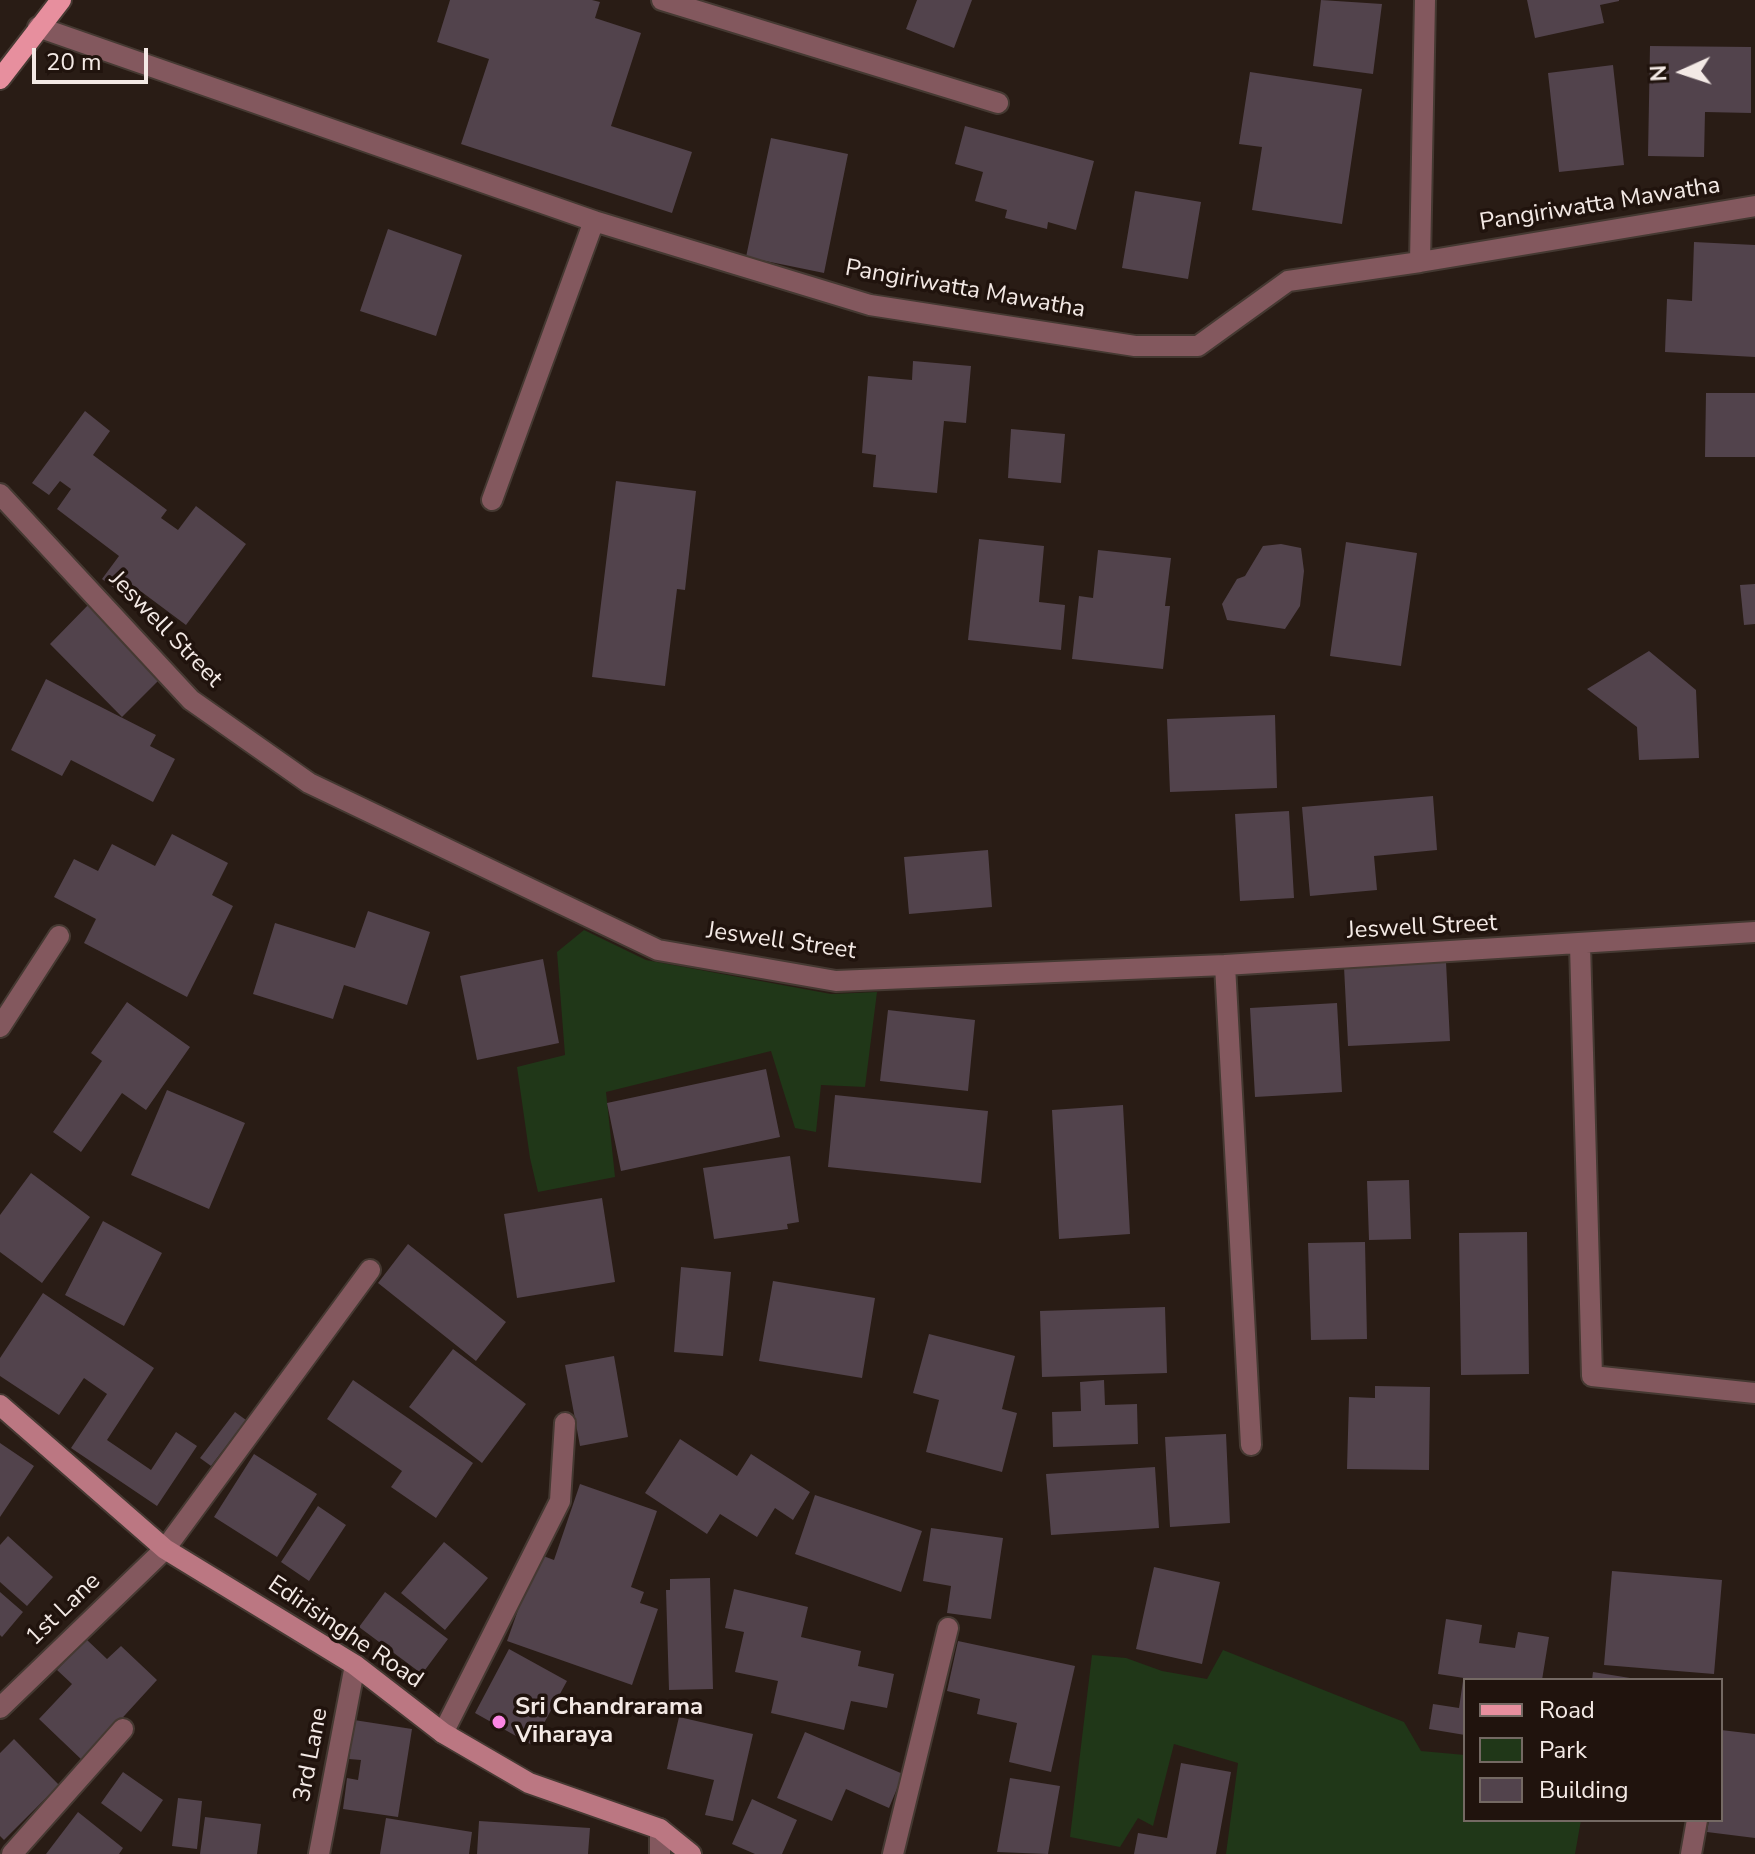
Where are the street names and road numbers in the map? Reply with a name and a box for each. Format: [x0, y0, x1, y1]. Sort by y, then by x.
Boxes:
street label: Pangiriwatta Mawatha [1478, 172, 1722, 238]
street label: Pangiriwatta Mawatha [843, 255, 1087, 325]
street label: Jeswell Street [102, 566, 228, 694]
street label: Jeswell Street [1346, 910, 1498, 946]
street label: Jeswell Street [704, 917, 858, 967]
street label: 1st Lane [21, 1567, 107, 1653]
street label: Edirisinghe Road [262, 1571, 428, 1695]
street label: 3rd Lane [289, 1706, 335, 1804]

